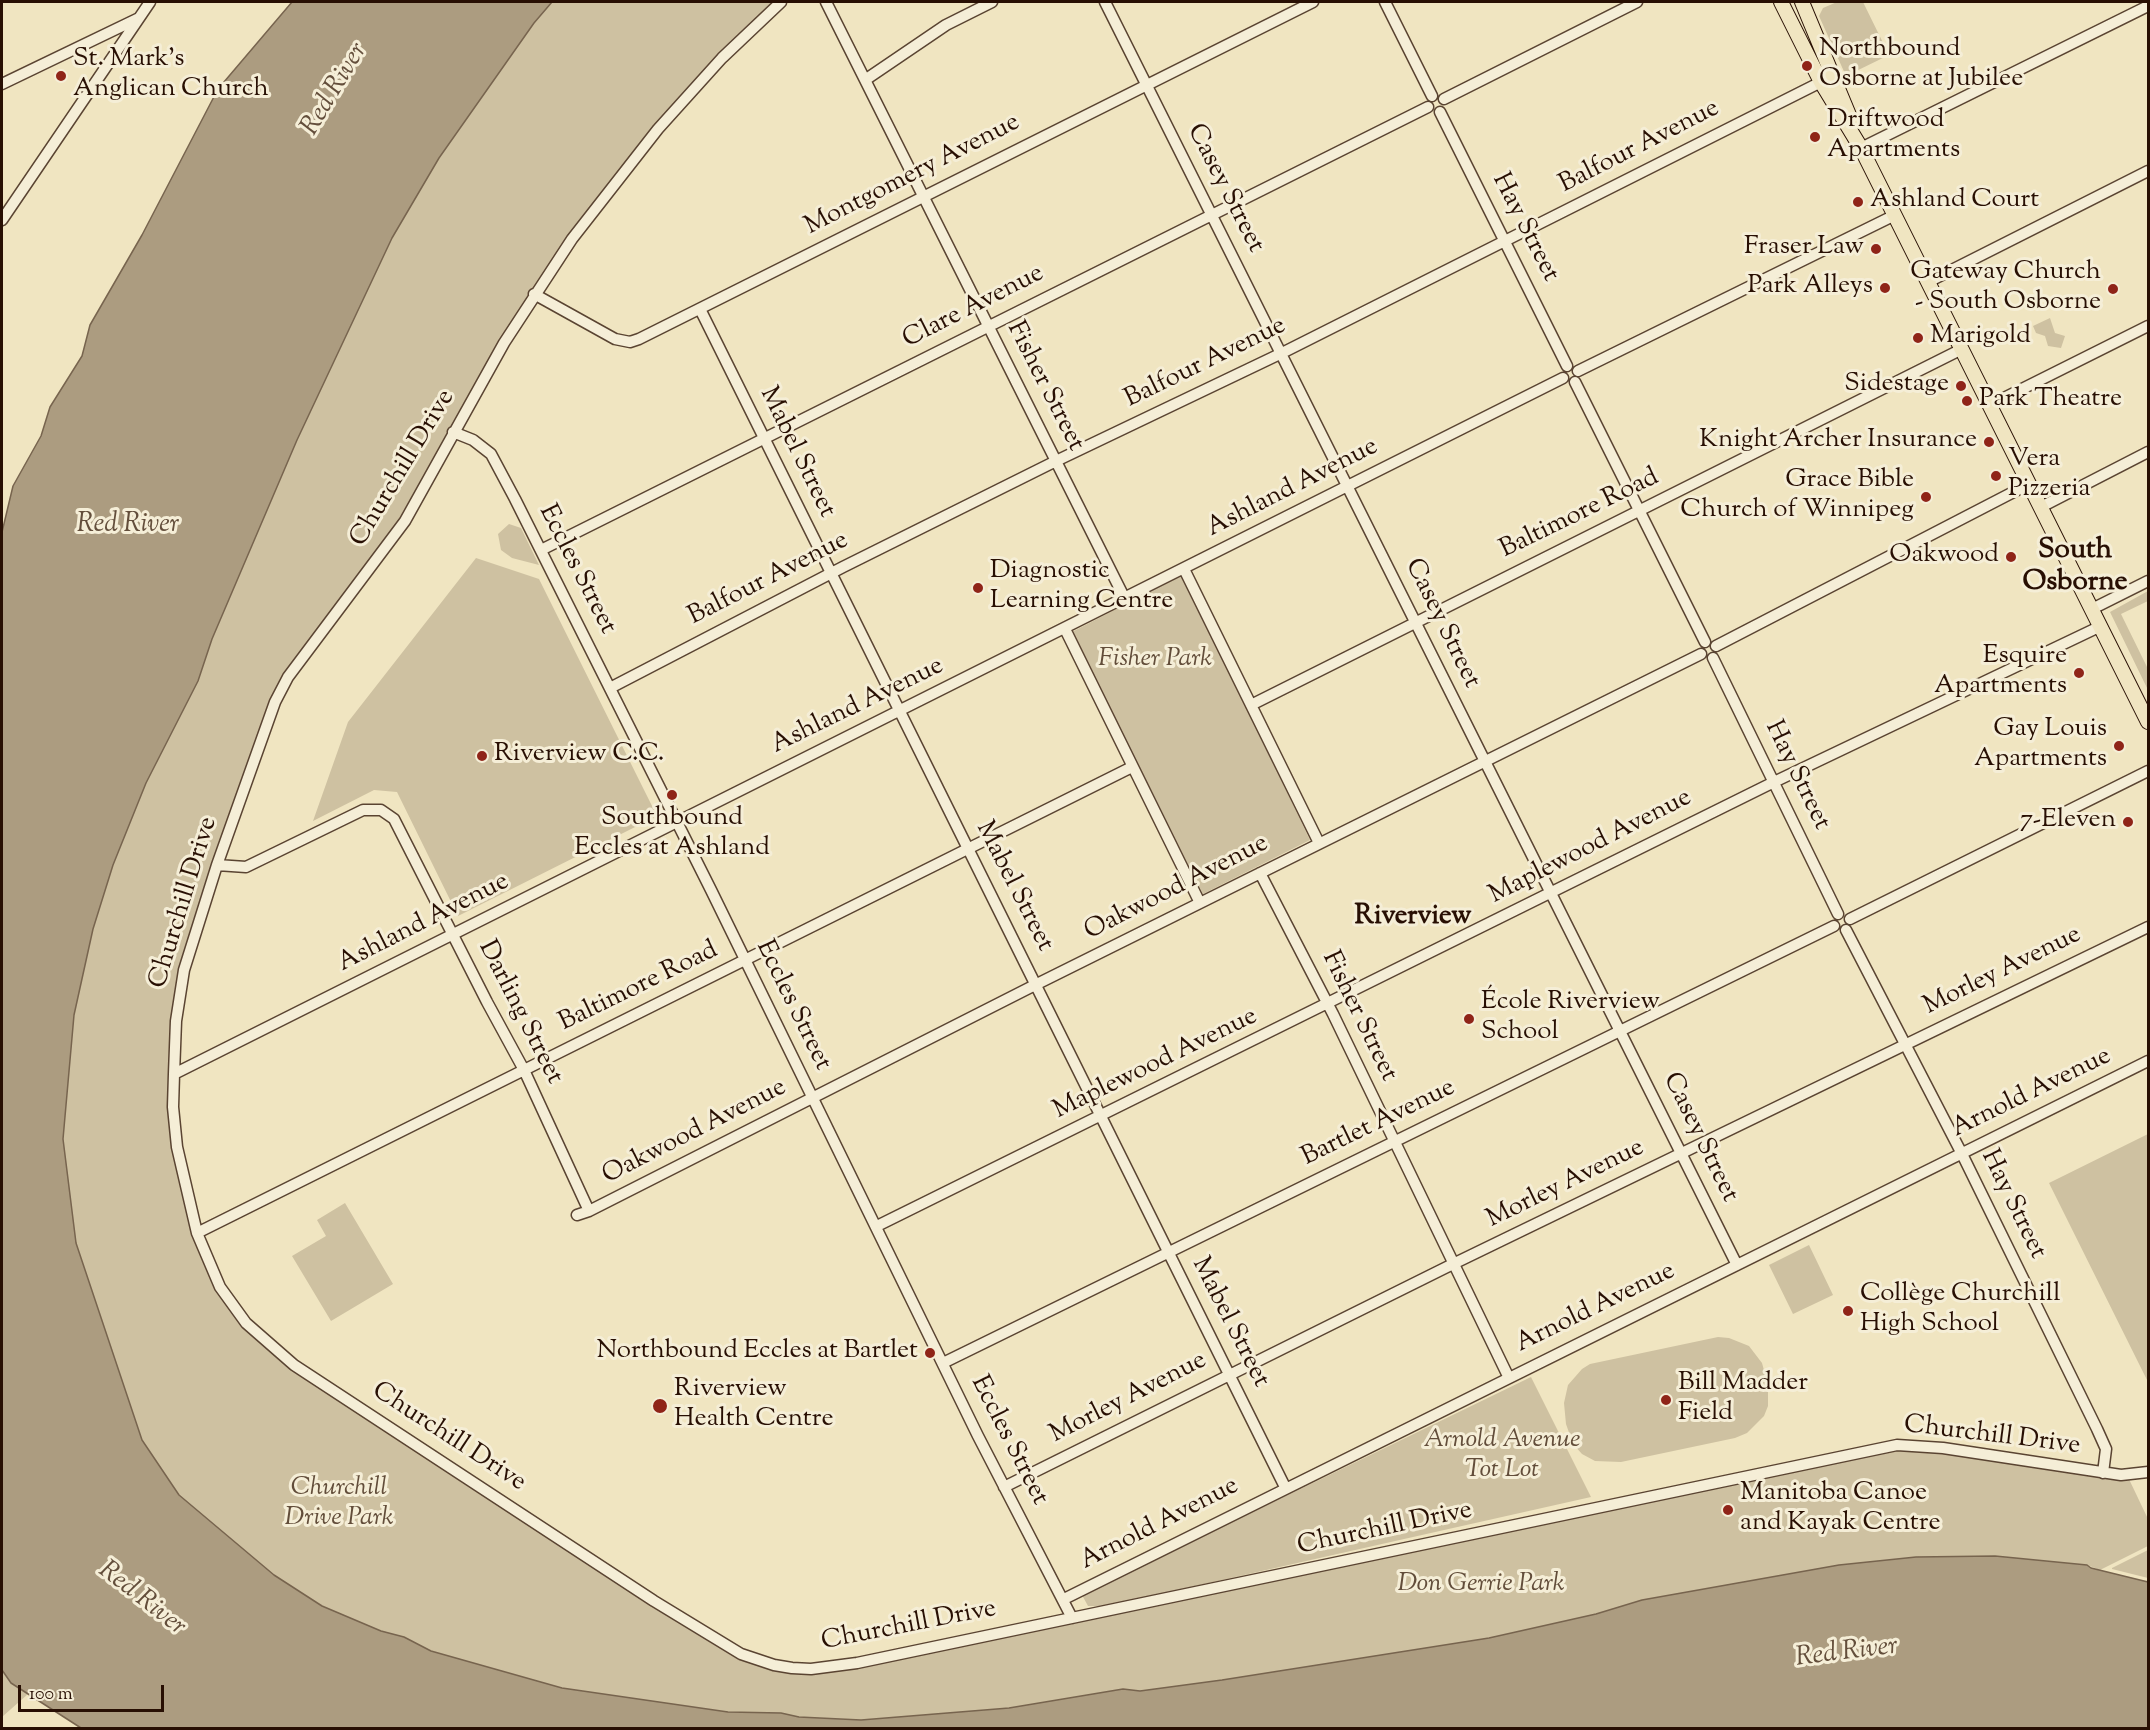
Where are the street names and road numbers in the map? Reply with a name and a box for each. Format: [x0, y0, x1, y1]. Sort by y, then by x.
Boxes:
street label: Balfour Avenue [1555, 94, 1725, 202]
street label: Montgomery Avenue [800, 108, 1026, 244]
street label: Casey Street [1178, 119, 1270, 259]
street label: Hay Street [1483, 168, 1565, 288]
street label: Clare Avenue [898, 259, 1050, 357]
street label: Balfour Avenue [1120, 312, 1292, 416]
street label: Fisher Street [998, 317, 1090, 457]
street label: Mabel Street [751, 382, 841, 524]
street label: Churchill Drive [345, 385, 463, 553]
street label: Ashland Avenue [1202, 432, 1384, 546]
street label: Baltimore Road [1495, 463, 1665, 567]
street label: Eccles Street [530, 500, 622, 640]
street label: Balfour Avenue [684, 526, 854, 634]
street label: Casey Street [1396, 554, 1486, 694]
street label: Ashland Avenue [767, 652, 949, 762]
street label: Hay Street [1756, 716, 1836, 836]
street label: Maplewood Avenue [1485, 784, 1697, 912]
street label: Churchill Drive [144, 814, 226, 992]
street label: Mabel Street [967, 817, 1059, 957]
street label: Oakwood Avenue [1080, 829, 1274, 949]
street label: Ashland Avenue [333, 867, 515, 981]
street label: Morley Avenue [1919, 920, 2087, 1024]
street label: Darling Street [469, 936, 569, 1090]
street label: Baltimore Road [554, 936, 724, 1040]
street label: Eccles Street [747, 936, 837, 1076]
street label: Fisher Street [1313, 947, 1403, 1087]
street label: Maplewood Avenue [1049, 1002, 1263, 1128]
street label: Arnold Avenue [1947, 1042, 2117, 1146]
street label: Casey Street [1654, 1068, 1744, 1208]
street label: Oakwood Avenue [598, 1073, 792, 1193]
street label: Bartlet Avenue [1297, 1073, 1461, 1175]
street label: Morley Avenue [1482, 1133, 1650, 1237]
street label: Hay Street [1972, 1145, 2052, 1265]
street label: Mabel Street [1183, 1253, 1275, 1393]
street label: Arnold Avenue [1511, 1257, 1681, 1361]
street label: Morley Avenue [1046, 1346, 1212, 1452]
street label: Eccles Street [962, 1371, 1054, 1511]
street label: Churchill Drive [365, 1377, 531, 1499]
street label: Churchill Drive [1902, 1411, 2082, 1463]
street label: Arnold Avenue [1076, 1472, 1244, 1578]
street label: Churchill Drive [1295, 1496, 1475, 1564]
street label: Churchill Drive [819, 1595, 999, 1659]

